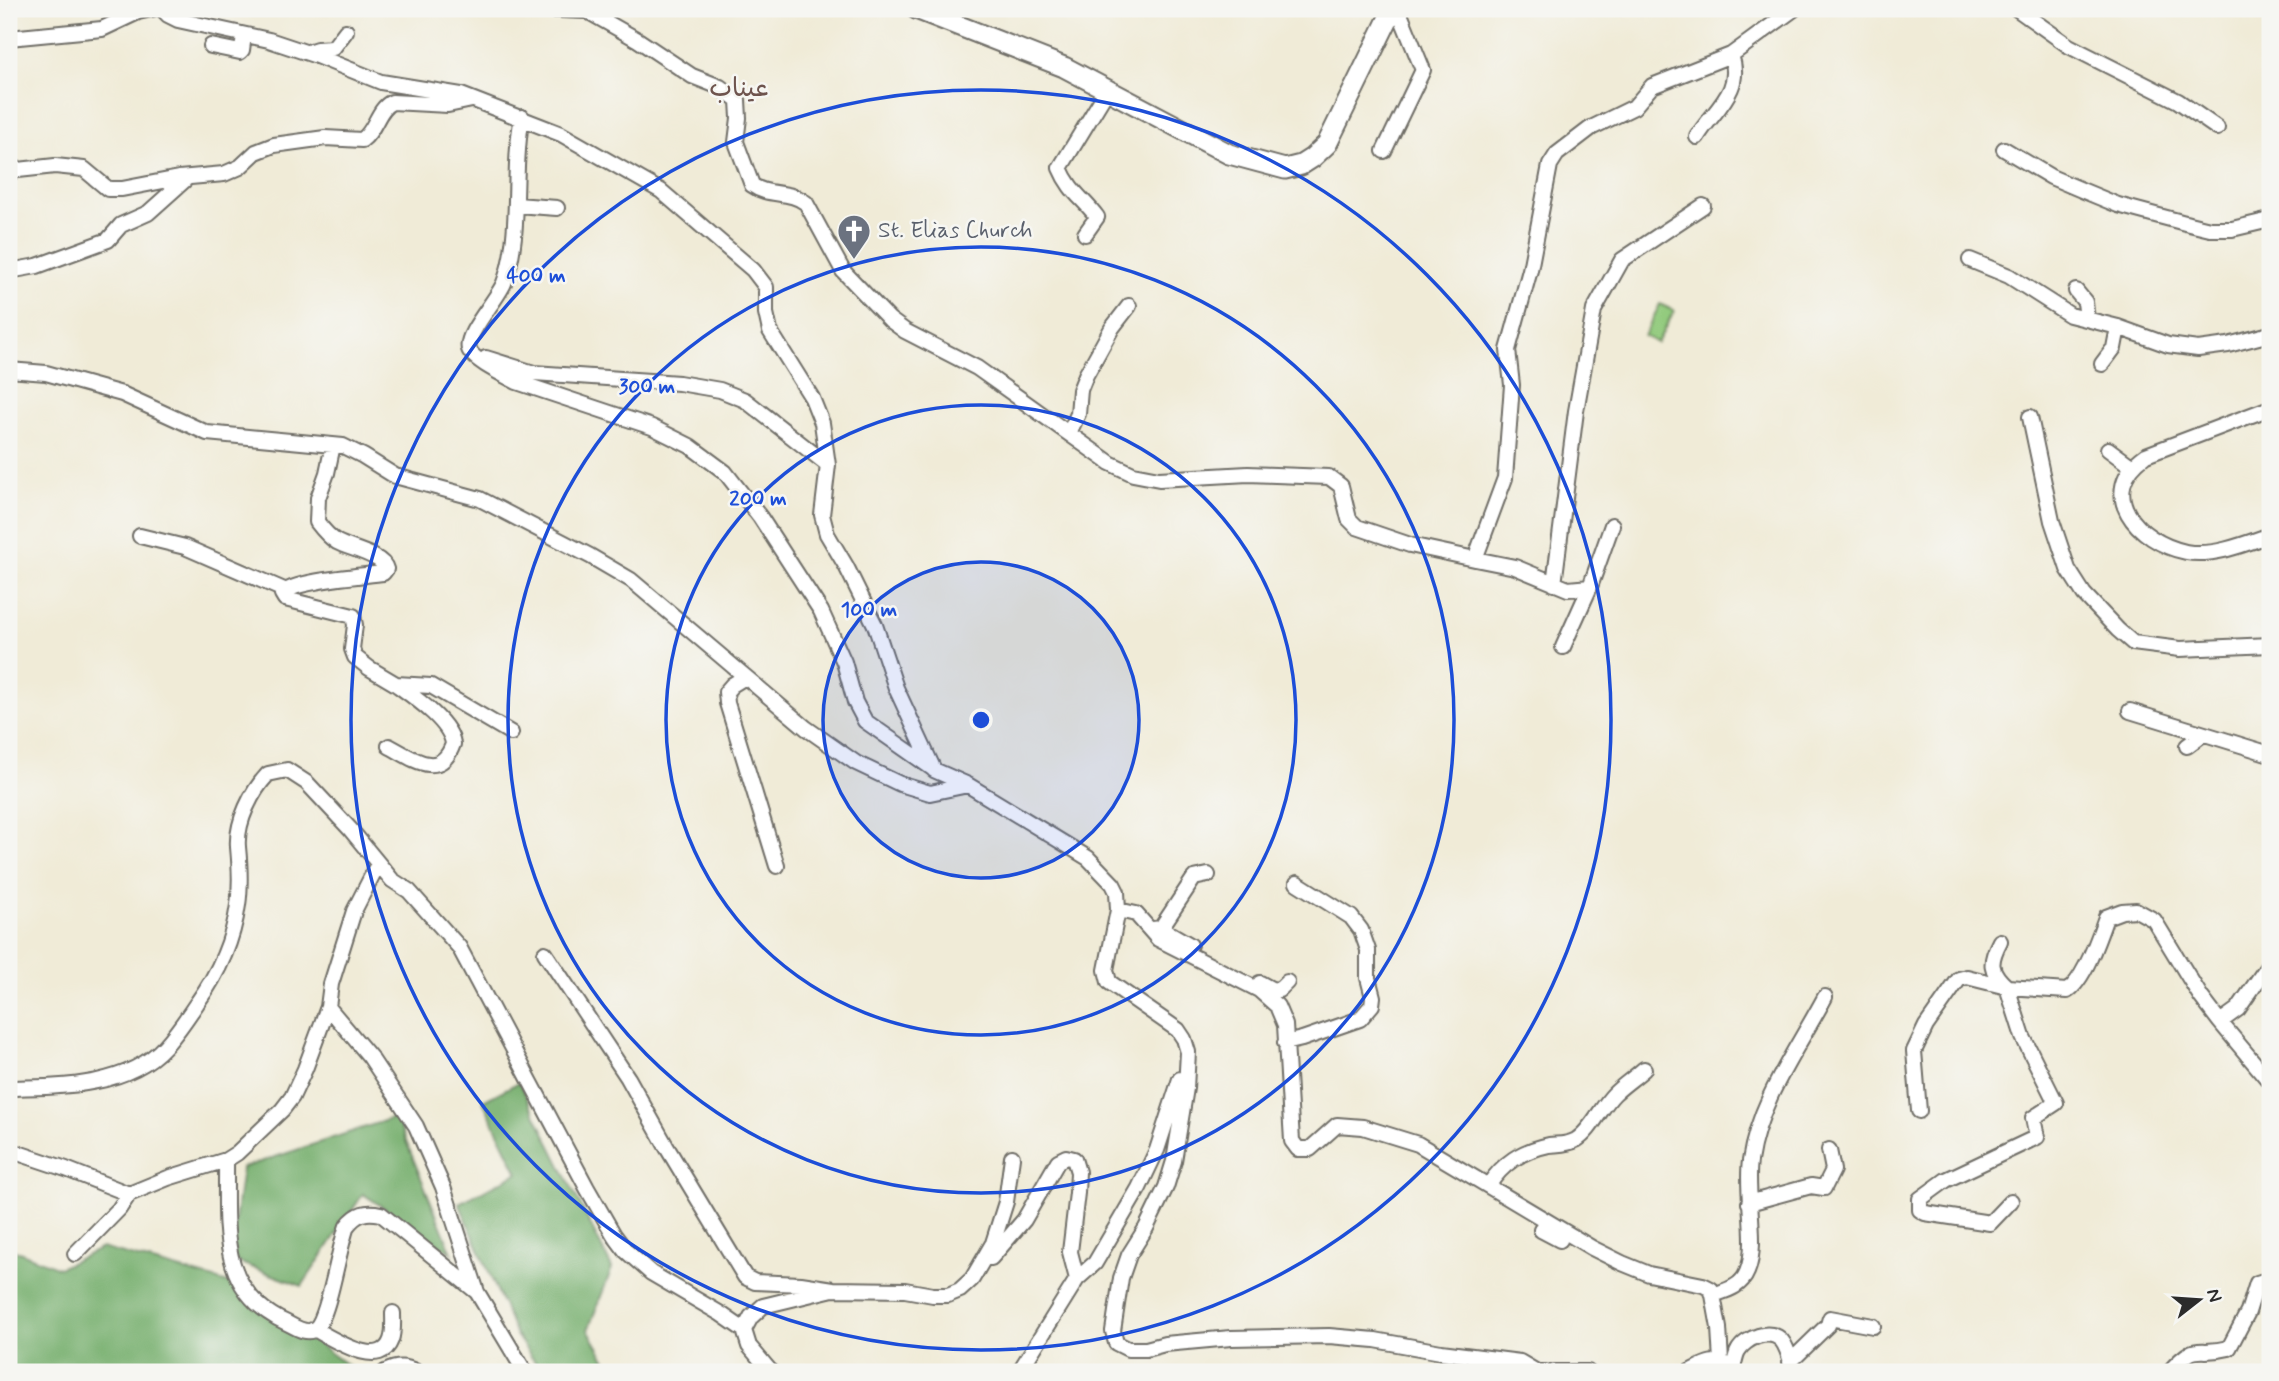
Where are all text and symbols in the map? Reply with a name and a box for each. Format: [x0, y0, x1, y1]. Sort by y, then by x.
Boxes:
district label: عيناب [709, 72, 769, 106]
church icon: St. Elias Church [835, 212, 873, 261]
place label: St. Elias Church [878, 216, 1033, 246]
text: 400 m [506, 262, 566, 290]
text: 300 m [619, 373, 676, 401]
text: 200 m [729, 485, 787, 513]
text: 100 m [841, 596, 897, 624]
centre of rings [969, 708, 993, 732]
north arrow [2164, 1266, 2234, 1336]
text: N [2200, 1286, 2228, 1305]

